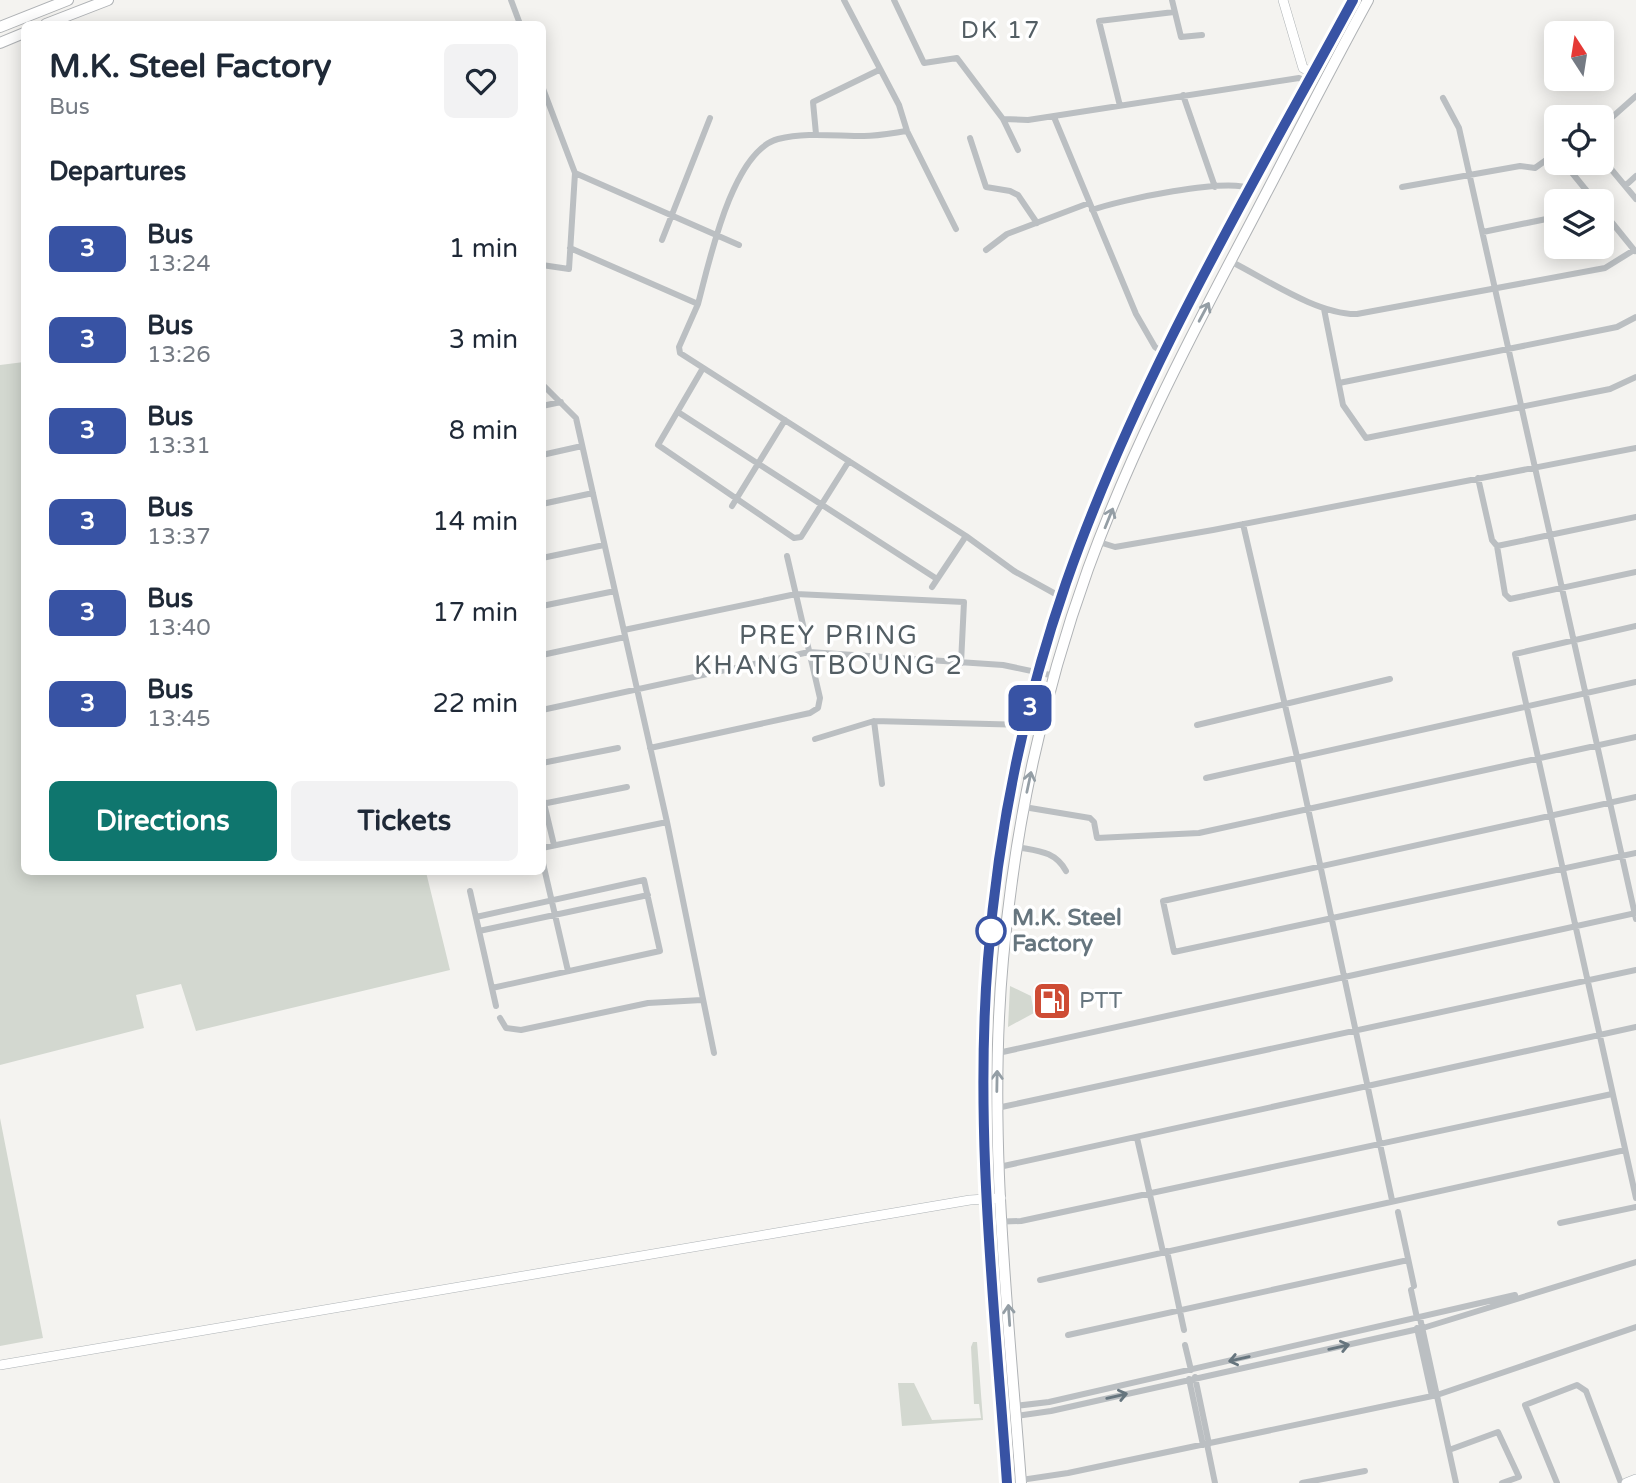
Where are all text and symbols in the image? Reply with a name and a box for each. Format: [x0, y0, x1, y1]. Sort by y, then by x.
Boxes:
district label: DK 17 [961, 16, 1041, 45]
north arrow [1544, 21, 1614, 91]
map controls [1544, 21, 1614, 259]
button: heart [444, 44, 518, 118]
text: M.K. Steel Factory [49, 47, 331, 86]
text: Bus [49, 93, 90, 121]
button: locate [1544, 105, 1614, 175]
text: Departures [49, 156, 186, 187]
button: layers [1544, 189, 1614, 259]
text: Bus [147, 219, 193, 250]
text: 1 min [449, 233, 518, 264]
text: 3 [80, 234, 95, 263]
text: 13:24 [147, 250, 211, 278]
one-way arrow [1197, 302, 1211, 322]
text: Bus [147, 310, 193, 341]
text: 3 min [449, 324, 518, 355]
text: 3 [80, 325, 95, 354]
text: 13:26 [147, 341, 211, 369]
text: Bus [147, 401, 193, 432]
text: 8 min [449, 415, 518, 446]
text: 3 [80, 416, 95, 445]
text: 13:31 [147, 432, 211, 460]
text: Bus [147, 492, 193, 523]
text: 14 min [432, 506, 518, 537]
text: 3 [80, 507, 95, 536]
one-way arrow [1103, 508, 1116, 529]
text: 13:37 [147, 523, 211, 551]
text: Bus [147, 583, 193, 614]
text: 17 min [432, 597, 518, 628]
text: 3 [80, 598, 95, 627]
text: 13:40 [147, 614, 211, 642]
district label: PREY PRING KHANG TBOUNG 2 [694, 620, 964, 681]
text: Bus [147, 674, 193, 705]
line badge: 3 [1007, 685, 1053, 731]
text: 22 min [432, 688, 518, 719]
text: 3 [80, 689, 95, 718]
text: 3 [1022, 693, 1038, 722]
text: 13:45 [147, 705, 211, 733]
one-way arrow [1023, 771, 1037, 794]
button: Directions [49, 781, 277, 861]
button: Tickets [291, 781, 518, 861]
place label: M.K. Steel Factory [1012, 904, 1122, 958]
marker: M.K. Steel Factory [976, 916, 1006, 946]
fuel station icon: PTT [1031, 980, 1073, 1022]
place label: PTT [1079, 987, 1122, 1015]
one-way arrow [990, 1070, 1004, 1093]
one-way arrow [1002, 1304, 1015, 1327]
one-way arrow [1327, 1339, 1350, 1353]
one-way arrow [1228, 1352, 1251, 1366]
one-way arrow [1105, 1389, 1128, 1403]

